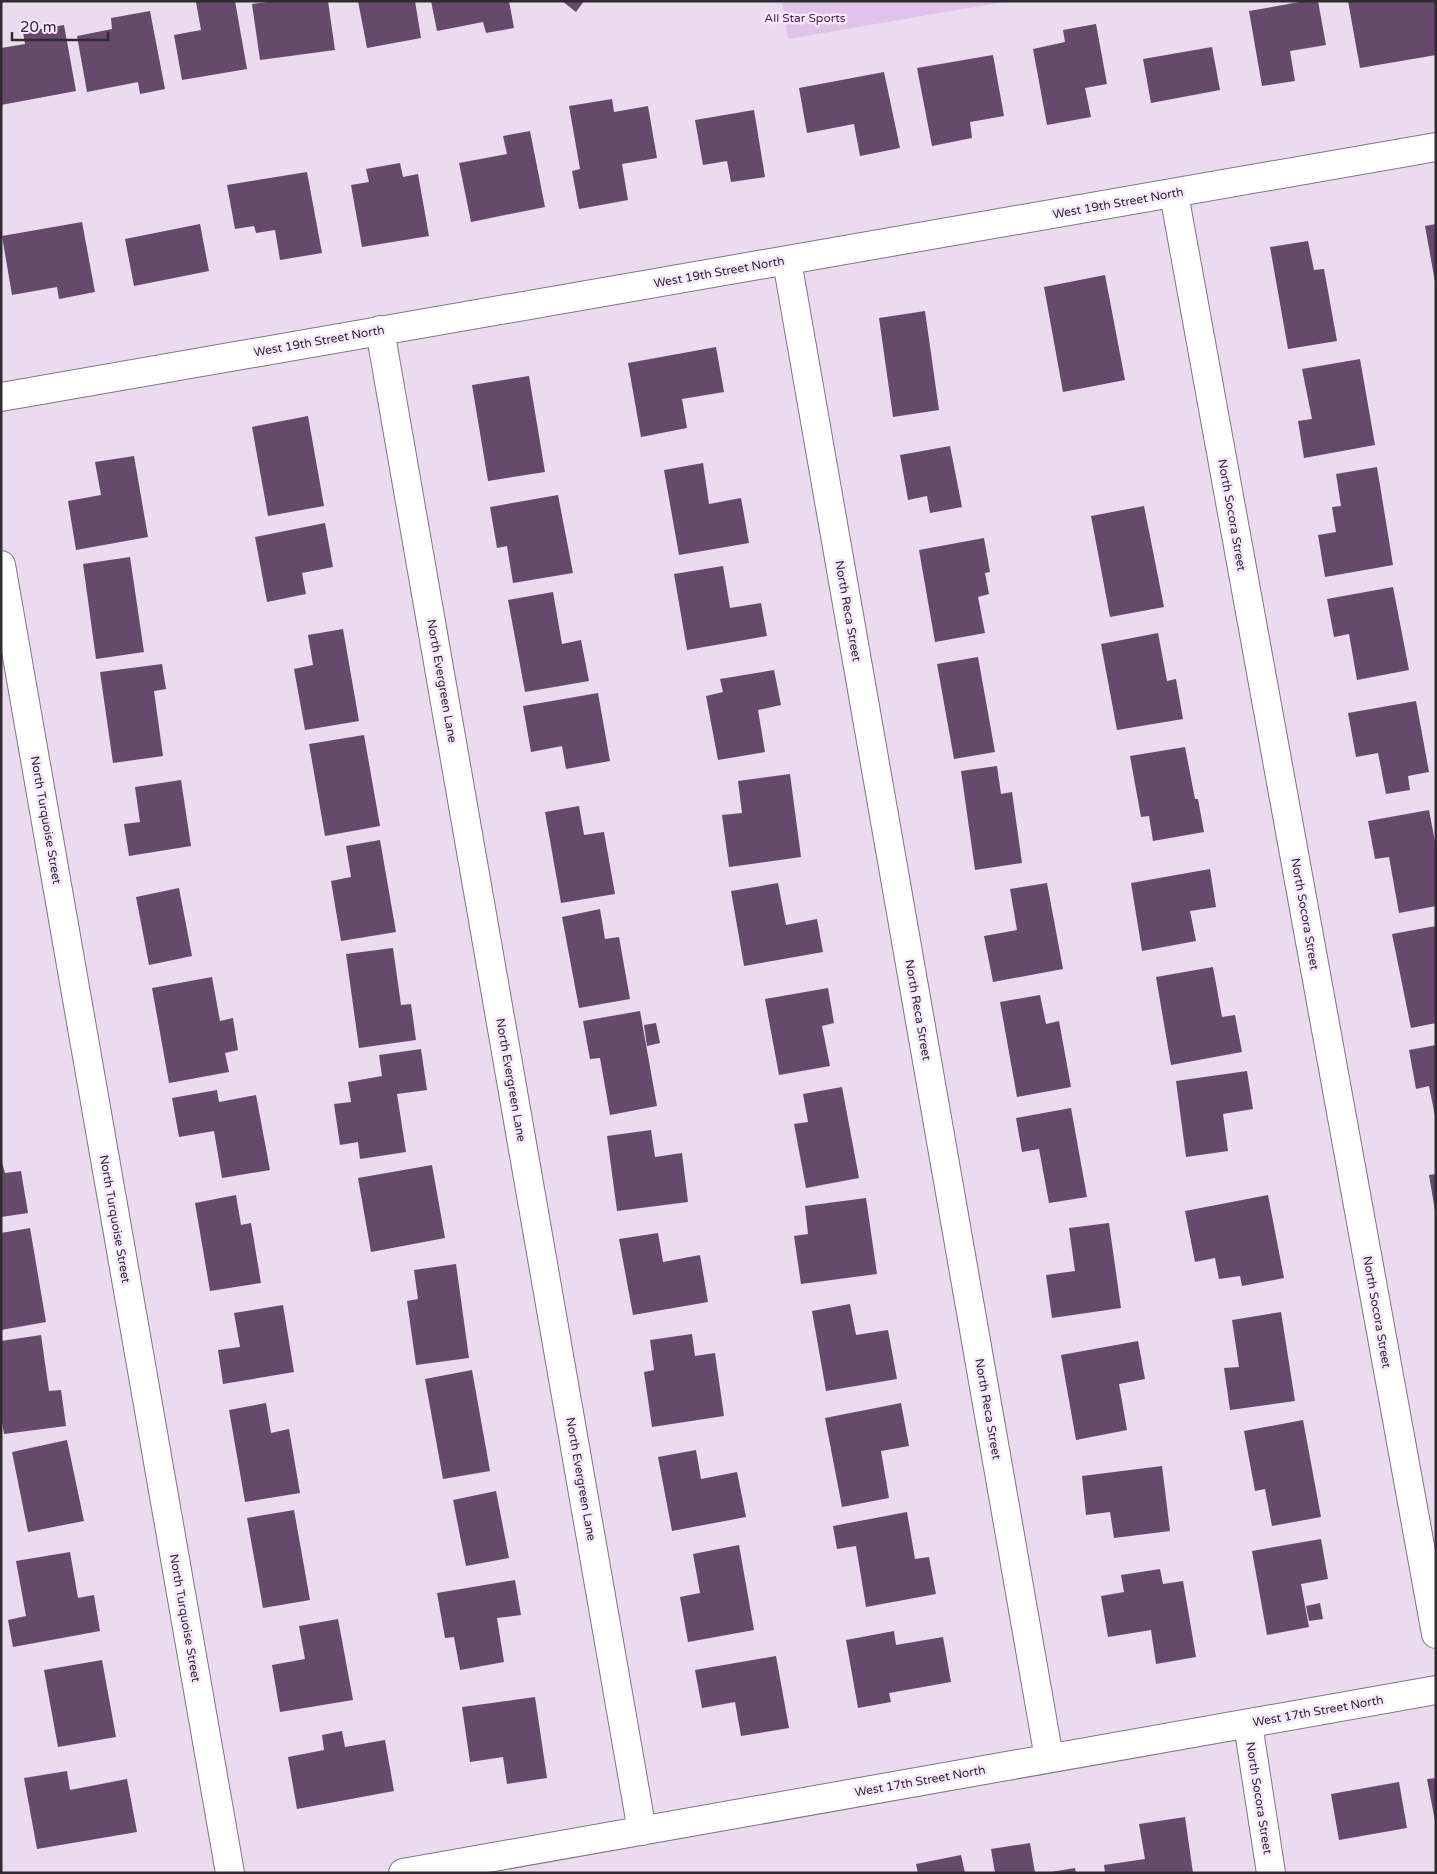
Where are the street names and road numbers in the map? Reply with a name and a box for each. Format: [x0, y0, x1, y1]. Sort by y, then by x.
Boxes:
street label: West 19th Street North [1052, 185, 1184, 221]
street label: West 19th Street North [653, 254, 785, 290]
street label: West 19th Street North [253, 323, 385, 359]
street label: North Socora Street [1215, 458, 1249, 572]
street label: North Reca Street [832, 559, 864, 663]
street label: North Evergreen Lane [424, 618, 460, 744]
street label: North Turquoise Street [28, 755, 64, 886]
street label: North Socora Street [1288, 857, 1322, 971]
street label: North Reca Street [902, 958, 934, 1062]
street label: North Evergreen Lane [493, 1017, 529, 1143]
street label: North Turquoise Street [97, 1154, 133, 1285]
street label: North Socora Street [1360, 1255, 1394, 1369]
street label: North Reca Street [972, 1357, 1004, 1461]
street label: North Evergreen Lane [563, 1416, 599, 1542]
street label: North Turquoise Street [167, 1553, 203, 1684]
street label: West 17th Street North [1252, 1693, 1384, 1729]
street label: North Socora Street [1243, 1741, 1275, 1856]
street label: West 17th Street North [854, 1763, 986, 1799]

